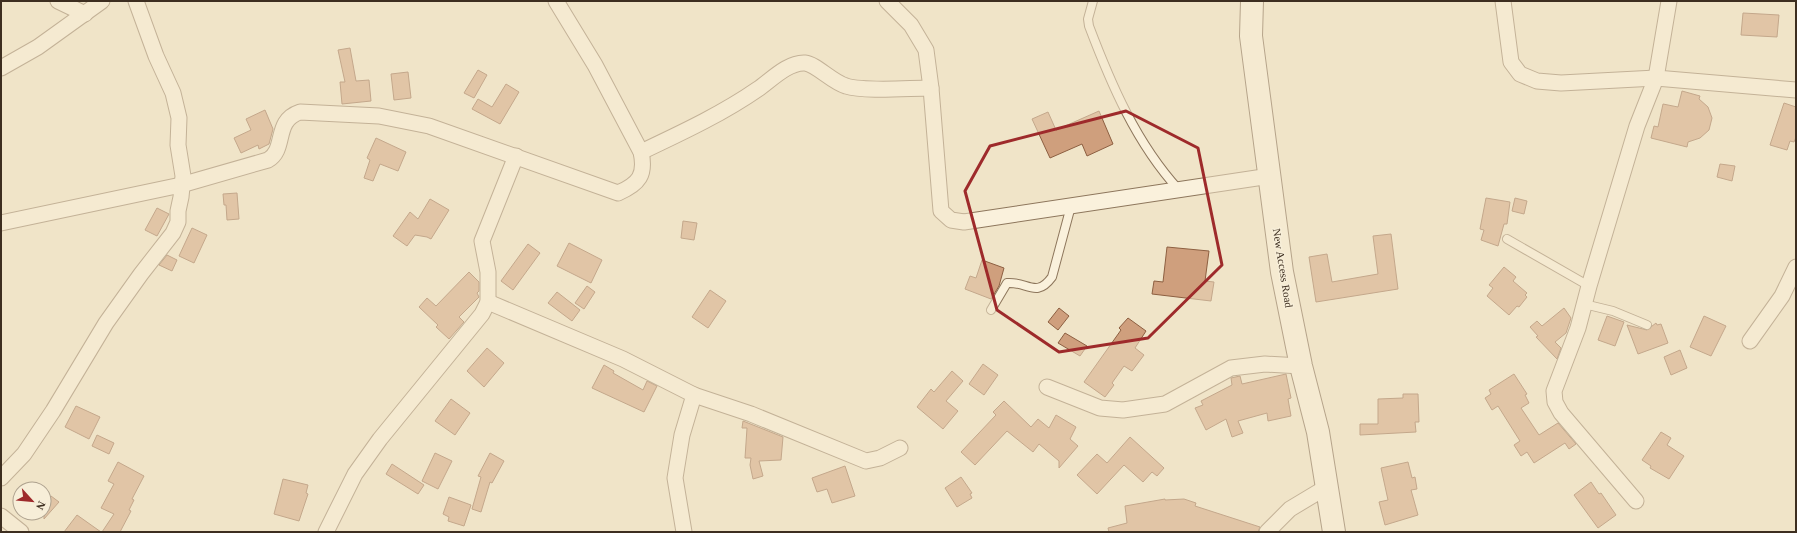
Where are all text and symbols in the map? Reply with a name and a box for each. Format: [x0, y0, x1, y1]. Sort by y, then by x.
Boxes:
street label: New Access Road [1271, 228, 1295, 309]
north arrow [12, 481, 52, 521]
text: N [34, 499, 48, 512]

